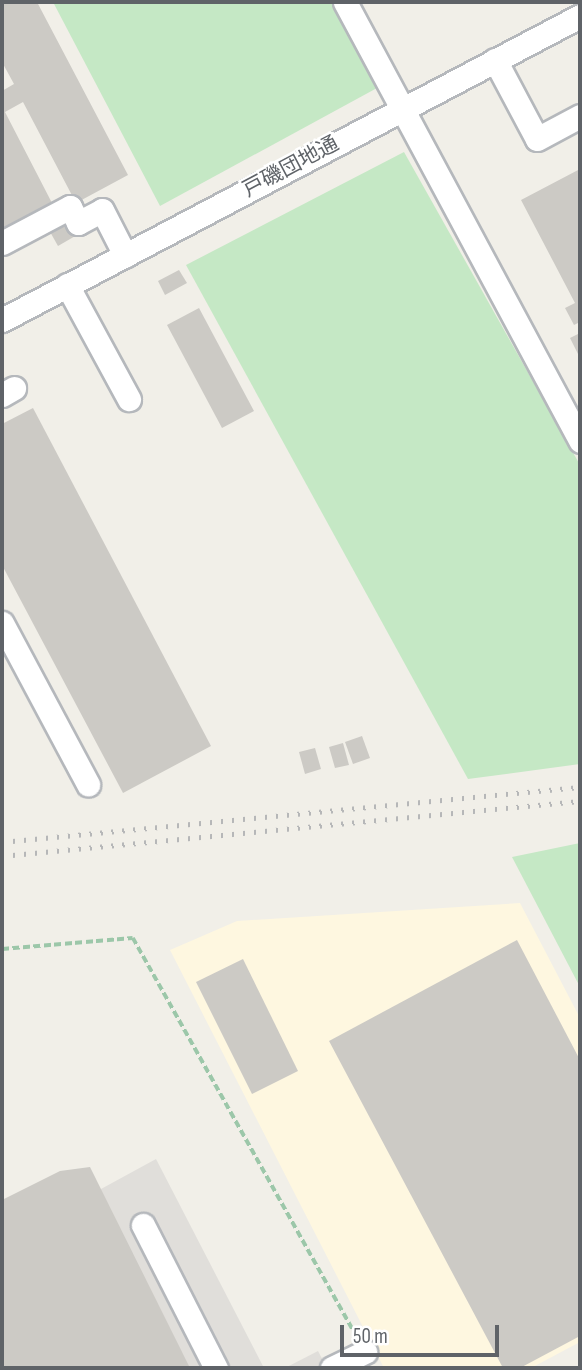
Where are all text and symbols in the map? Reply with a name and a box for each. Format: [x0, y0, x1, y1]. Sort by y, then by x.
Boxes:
street label: 戸磯団地通 [239, 131, 343, 203]
scale bar [344, 1310, 503, 1354]
text: 50 m [353, 1324, 388, 1349]

